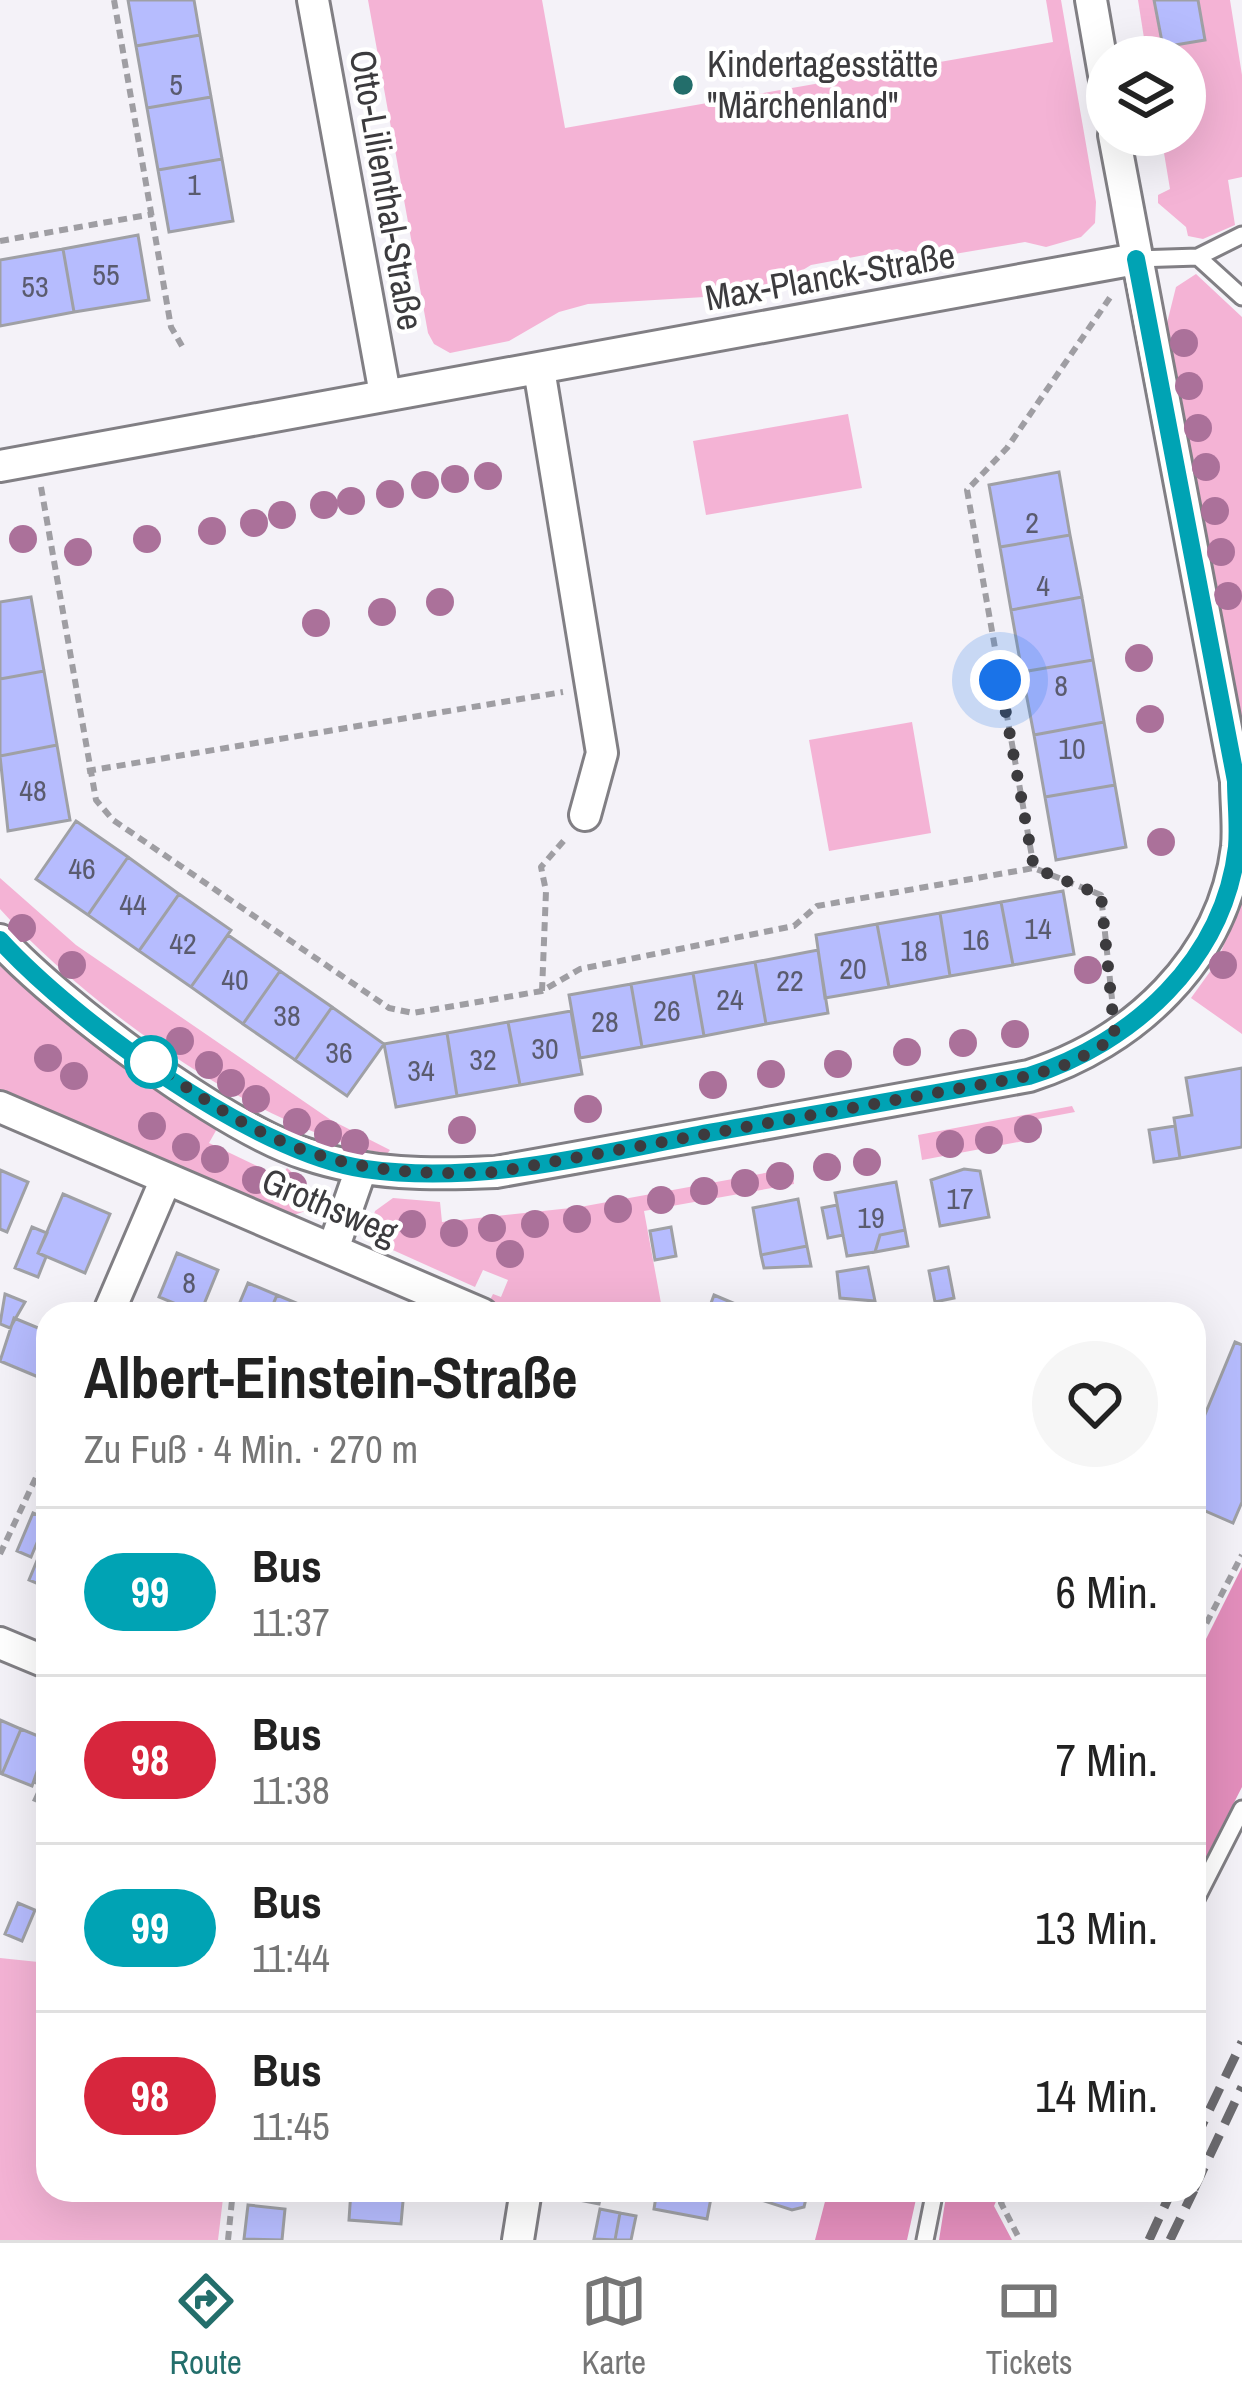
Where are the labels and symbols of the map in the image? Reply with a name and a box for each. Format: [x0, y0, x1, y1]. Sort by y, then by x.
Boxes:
place label: Kindertagesstätte "Märchenland" [707, 40, 938, 129]
street label: Otto-Lilienthal-Straße [339, 46, 435, 334]
house number: 5 [169, 64, 183, 104]
marker: Kindertagesstätte "Märchenland" [670, 72, 696, 98]
house number: 1 [187, 164, 201, 204]
street label: Max-Planck-Straße [701, 230, 959, 322]
house number: 55 [92, 254, 120, 294]
house number: 53 [21, 266, 49, 306]
house number: 2 [1025, 502, 1039, 542]
house number: 4 [1036, 565, 1050, 605]
your location [970, 650, 1030, 710]
house number: 8 [1054, 665, 1068, 705]
house number: 10 [1058, 728, 1086, 768]
house number: 48 [19, 770, 47, 810]
house number: 46 [68, 848, 96, 888]
house number: 44 [119, 884, 147, 924]
house number: 14 [1024, 908, 1052, 948]
house number: 16 [962, 919, 990, 959]
house number: 42 [169, 923, 197, 963]
house number: 18 [900, 930, 928, 970]
house number: 20 [839, 948, 867, 988]
house number: 40 [221, 959, 249, 999]
house number: 22 [776, 960, 804, 1000]
house number: 24 [716, 979, 744, 1019]
house number: 26 [653, 990, 681, 1030]
house number: 38 [273, 995, 301, 1035]
house number: 28 [591, 1001, 619, 1041]
house number: 30 [531, 1028, 559, 1068]
house number: 36 [325, 1032, 353, 1072]
unlabelled marker [126, 1037, 176, 1087]
house number: 32 [469, 1039, 497, 1079]
house number: 34 [407, 1050, 435, 1090]
street label: Grothsweg [255, 1156, 406, 1256]
house number: 17 [946, 1178, 974, 1218]
house number: 19 [857, 1197, 885, 1237]
house number: 8 [182, 1262, 196, 1302]

